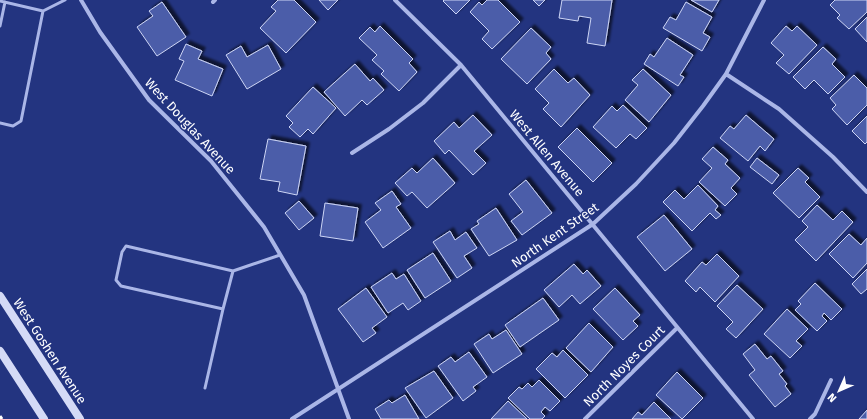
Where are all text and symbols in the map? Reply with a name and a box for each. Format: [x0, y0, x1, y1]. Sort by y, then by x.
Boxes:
street label: West Douglas Avenue [142, 75, 238, 177]
street label: West Allen Avenue [506, 107, 588, 199]
street label: North Kent Street [509, 199, 602, 271]
street label: West Goshen Avenue [10, 295, 90, 407]
street label: North Noyes Court [580, 322, 668, 410]
north arrow [819, 371, 859, 411]
text: N [825, 391, 839, 405]

